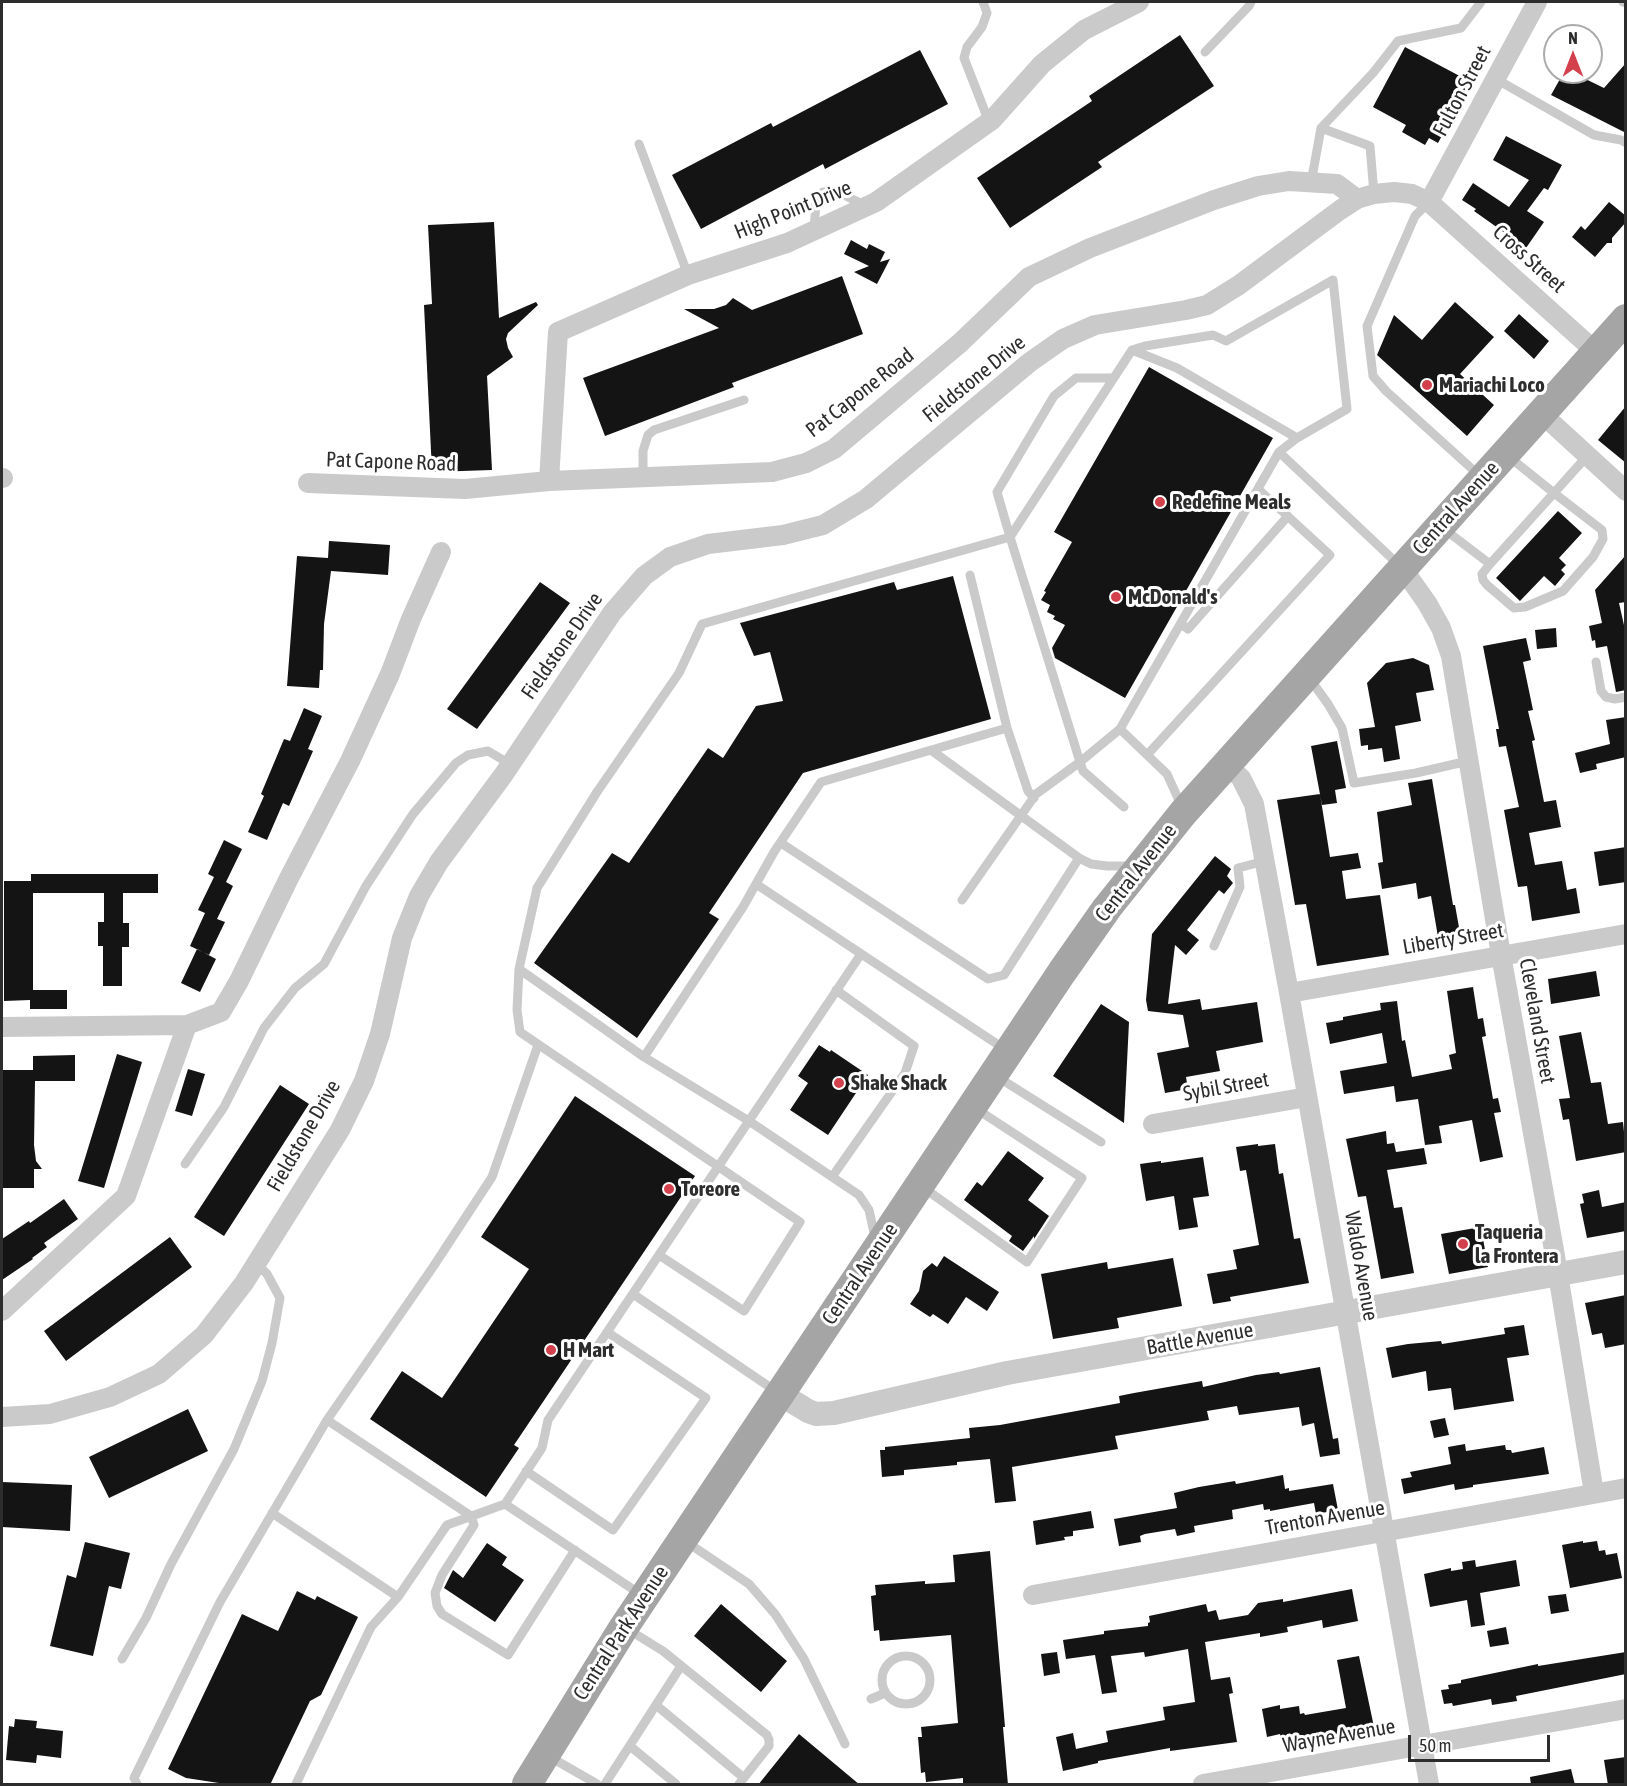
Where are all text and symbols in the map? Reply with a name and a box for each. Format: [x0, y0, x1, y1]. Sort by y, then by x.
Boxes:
north arrow [1543, 24, 1603, 84]
text: N [1568, 29, 1578, 47]
street label: Fulton Street [1428, 41, 1496, 141]
street label: High Point Drive [731, 175, 855, 245]
street label: Cross Street [1487, 220, 1571, 298]
street label: Fieldstone Drive [918, 330, 1030, 428]
street label: Pat Capone Road [801, 343, 919, 443]
place label: Mariachi Loco [1439, 372, 1545, 398]
marker: Mariachi Loco [1420, 378, 1434, 392]
street label: Pat Capone Road [325, 447, 457, 477]
street label: Central Avenue [1407, 456, 1505, 560]
place label: Redefine Meals [1172, 489, 1291, 515]
marker: Redefine Meals [1153, 495, 1167, 509]
place label: McDonald's [1128, 584, 1218, 610]
street label: Fieldstone Drive [516, 588, 608, 704]
marker: McDonald's [1109, 590, 1123, 604]
street label: Central Avenue [1090, 819, 1182, 927]
street label: Liberty Street [1401, 918, 1505, 960]
street label: Cleveland Street [1514, 957, 1560, 1085]
street label: Sybil Street [1181, 1067, 1271, 1107]
place label: Shake Shack [851, 1070, 947, 1096]
street label: Fieldstone Drive [262, 1076, 346, 1196]
marker: Shake Shack [832, 1076, 846, 1090]
place label: Toreore [681, 1176, 740, 1202]
marker: Toreore [662, 1182, 676, 1196]
street label: Waldo Avenue [1339, 1209, 1383, 1323]
street label: Central Avenue [817, 1218, 903, 1330]
place label: Taqueria la Frontera [1475, 1219, 1558, 1269]
marker: Taqueria la Frontera [1456, 1237, 1470, 1251]
street label: Battle Avenue [1145, 1317, 1255, 1361]
place label: H Mart [563, 1337, 614, 1363]
marker: H Mart [544, 1343, 558, 1357]
street label: Trenton Avenue [1263, 1495, 1387, 1541]
street label: Central Park Avenue [568, 1561, 674, 1705]
street label: Wayne Avenue [1281, 1714, 1397, 1758]
scale bar [1411, 1723, 1554, 1761]
text: 50 m [1419, 1735, 1451, 1756]

